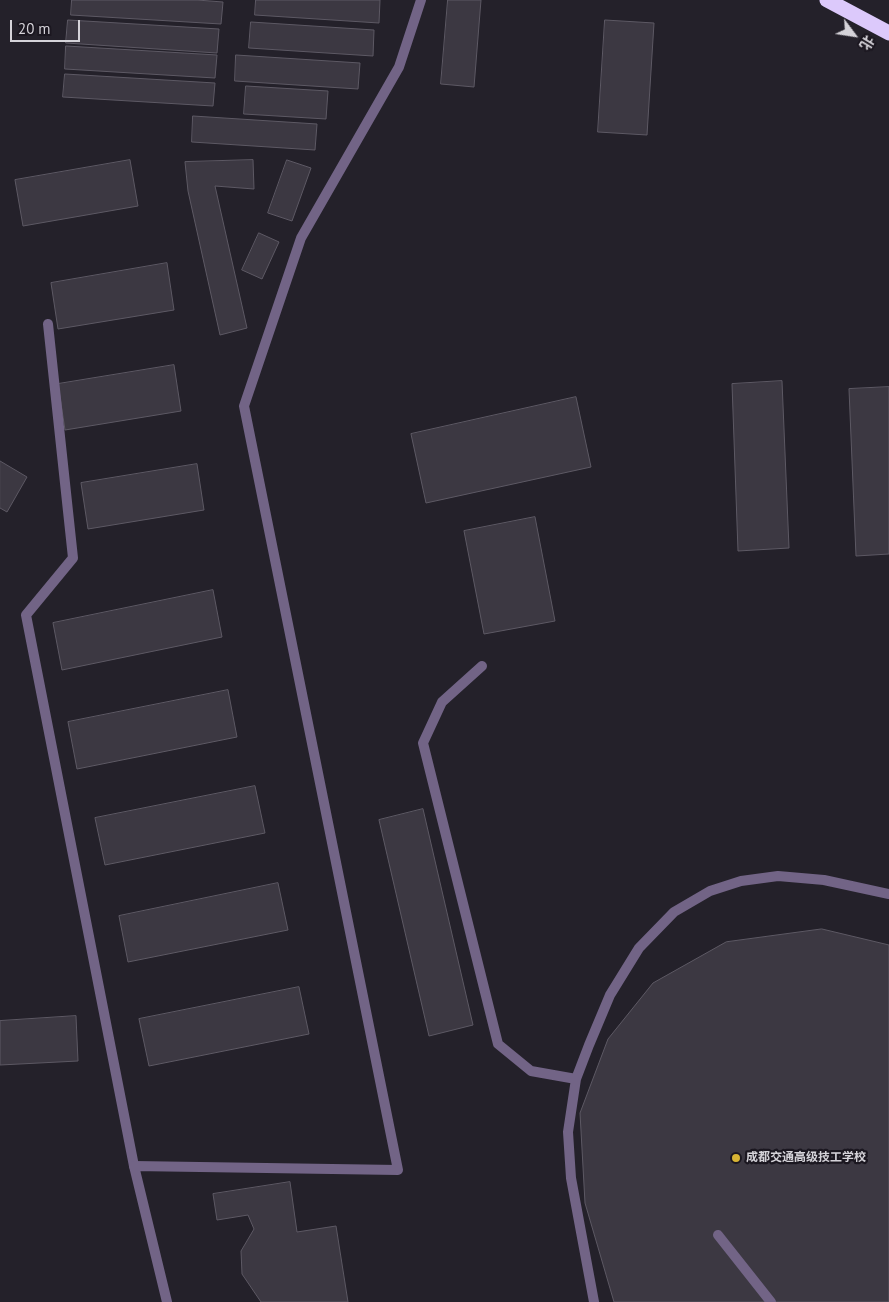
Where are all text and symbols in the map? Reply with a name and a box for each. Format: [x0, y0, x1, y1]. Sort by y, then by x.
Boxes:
scale bar [12, 10, 82, 42]
north arrow [829, 10, 879, 60]
text: 20 m [18, 19, 51, 38]
text: 北 [856, 32, 878, 53]
place label: 成都交通高级技工学校 [746, 1151, 866, 1165]
marker: 成都交通高级技工学校 [730, 1152, 742, 1164]

